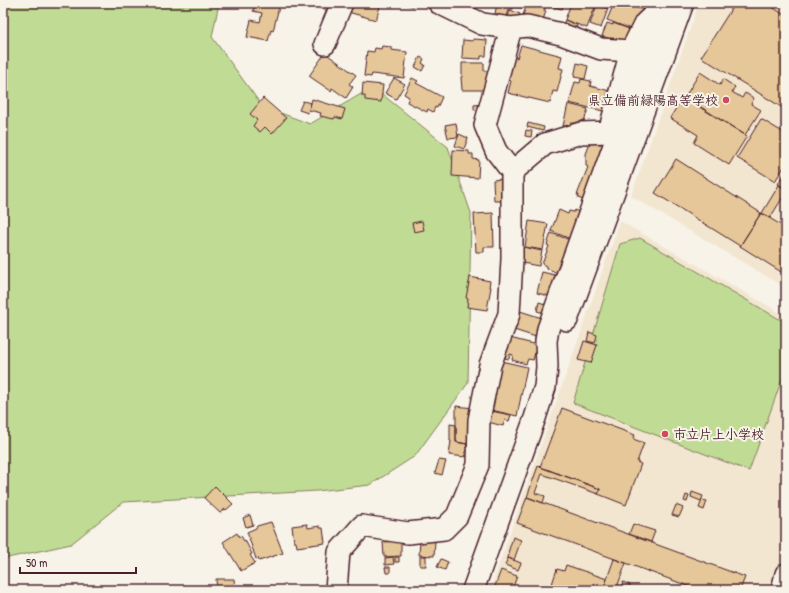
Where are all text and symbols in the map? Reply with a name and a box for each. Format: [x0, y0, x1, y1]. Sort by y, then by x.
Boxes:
place label: 県立備前緑陽高等学校 [588, 91, 718, 109]
marker: 県立備前緑陽高等学校 [721, 95, 731, 105]
place label: 市立片上小学校 [673, 425, 764, 443]
marker: 市立片上小学校 [660, 429, 670, 439]
scale bar [20, 549, 136, 575]
text: 50 m [26, 554, 47, 571]

